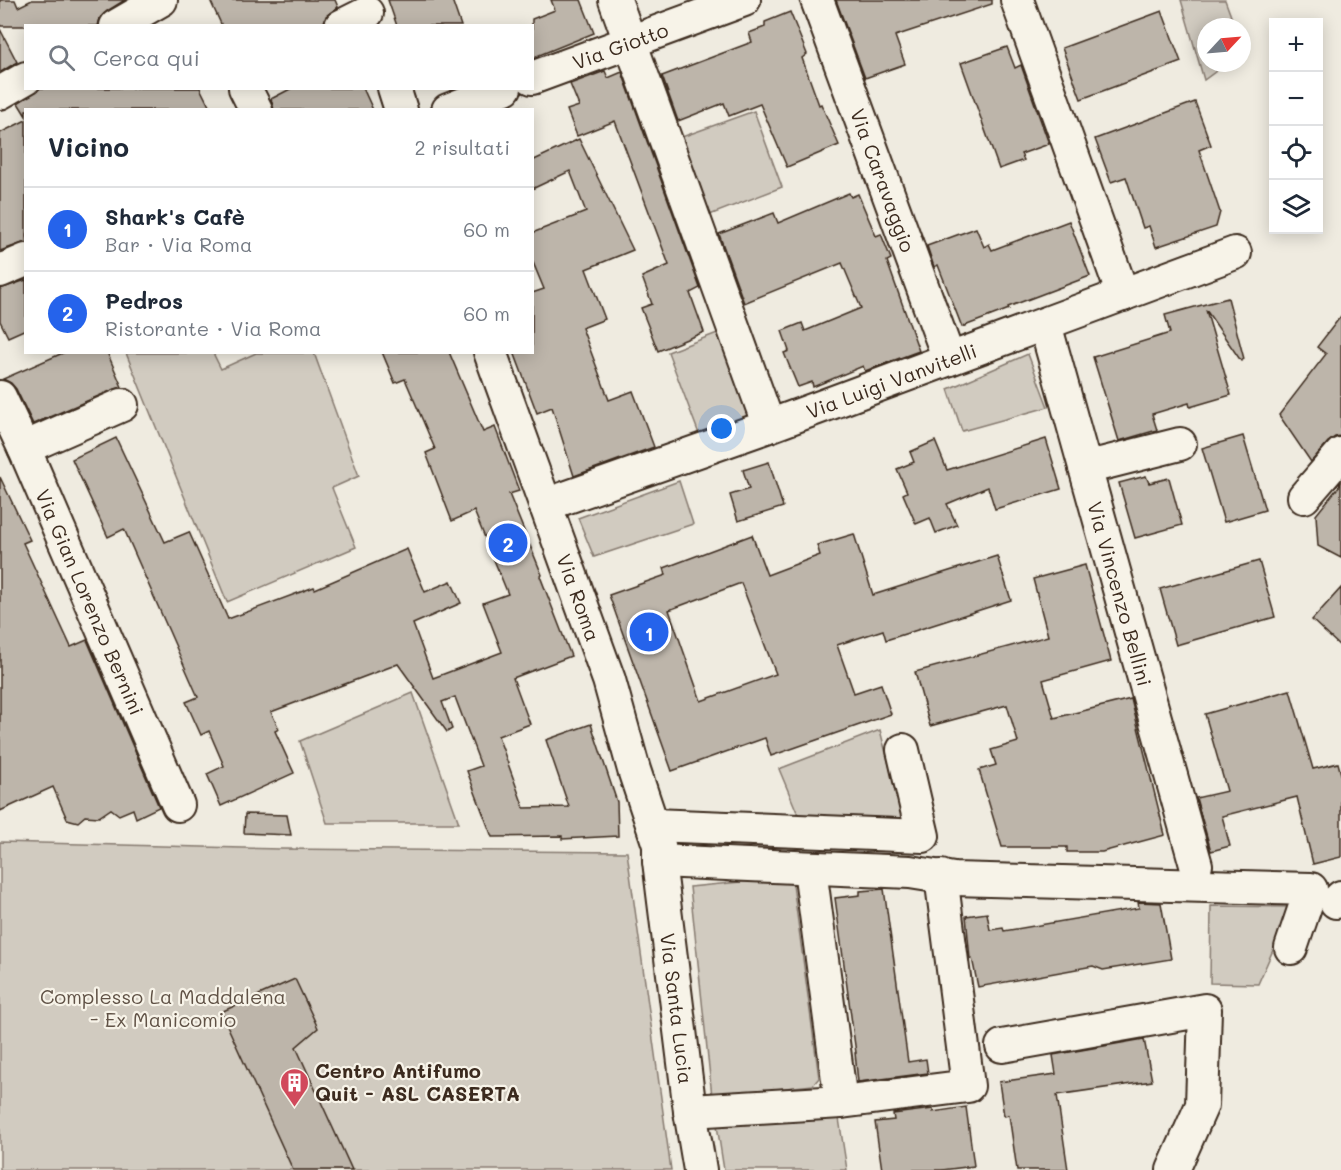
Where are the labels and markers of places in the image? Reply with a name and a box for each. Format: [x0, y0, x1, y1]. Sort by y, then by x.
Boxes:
pin: 2 [488, 520, 528, 566]
pin: 1 [630, 610, 668, 654]
place label: Centro Antifumo Quit - ASL CASERTA [315, 1057, 520, 1106]
building icon: Centro Antifumo Quit - ASL CASERTA [278, 1066, 310, 1108]

